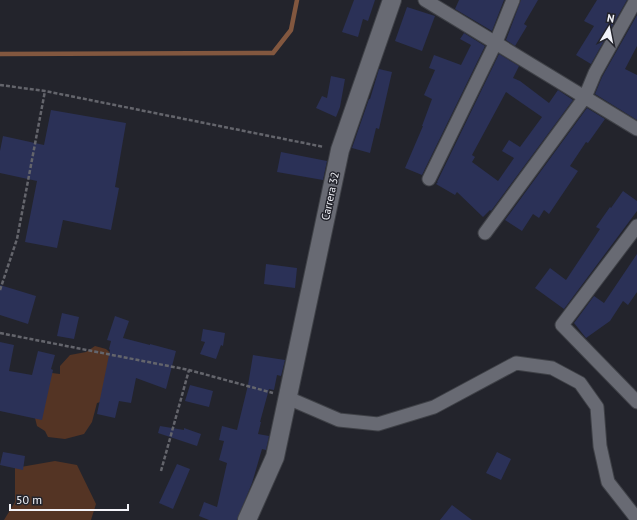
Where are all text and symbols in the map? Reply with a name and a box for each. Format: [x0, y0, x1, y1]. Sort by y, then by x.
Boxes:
north arrow [589, 8, 629, 48]
text: N [606, 11, 616, 26]
street label: Carrera 32 [318, 171, 342, 221]
scale bar [10, 486, 128, 512]
text: 50 m [16, 492, 42, 507]

